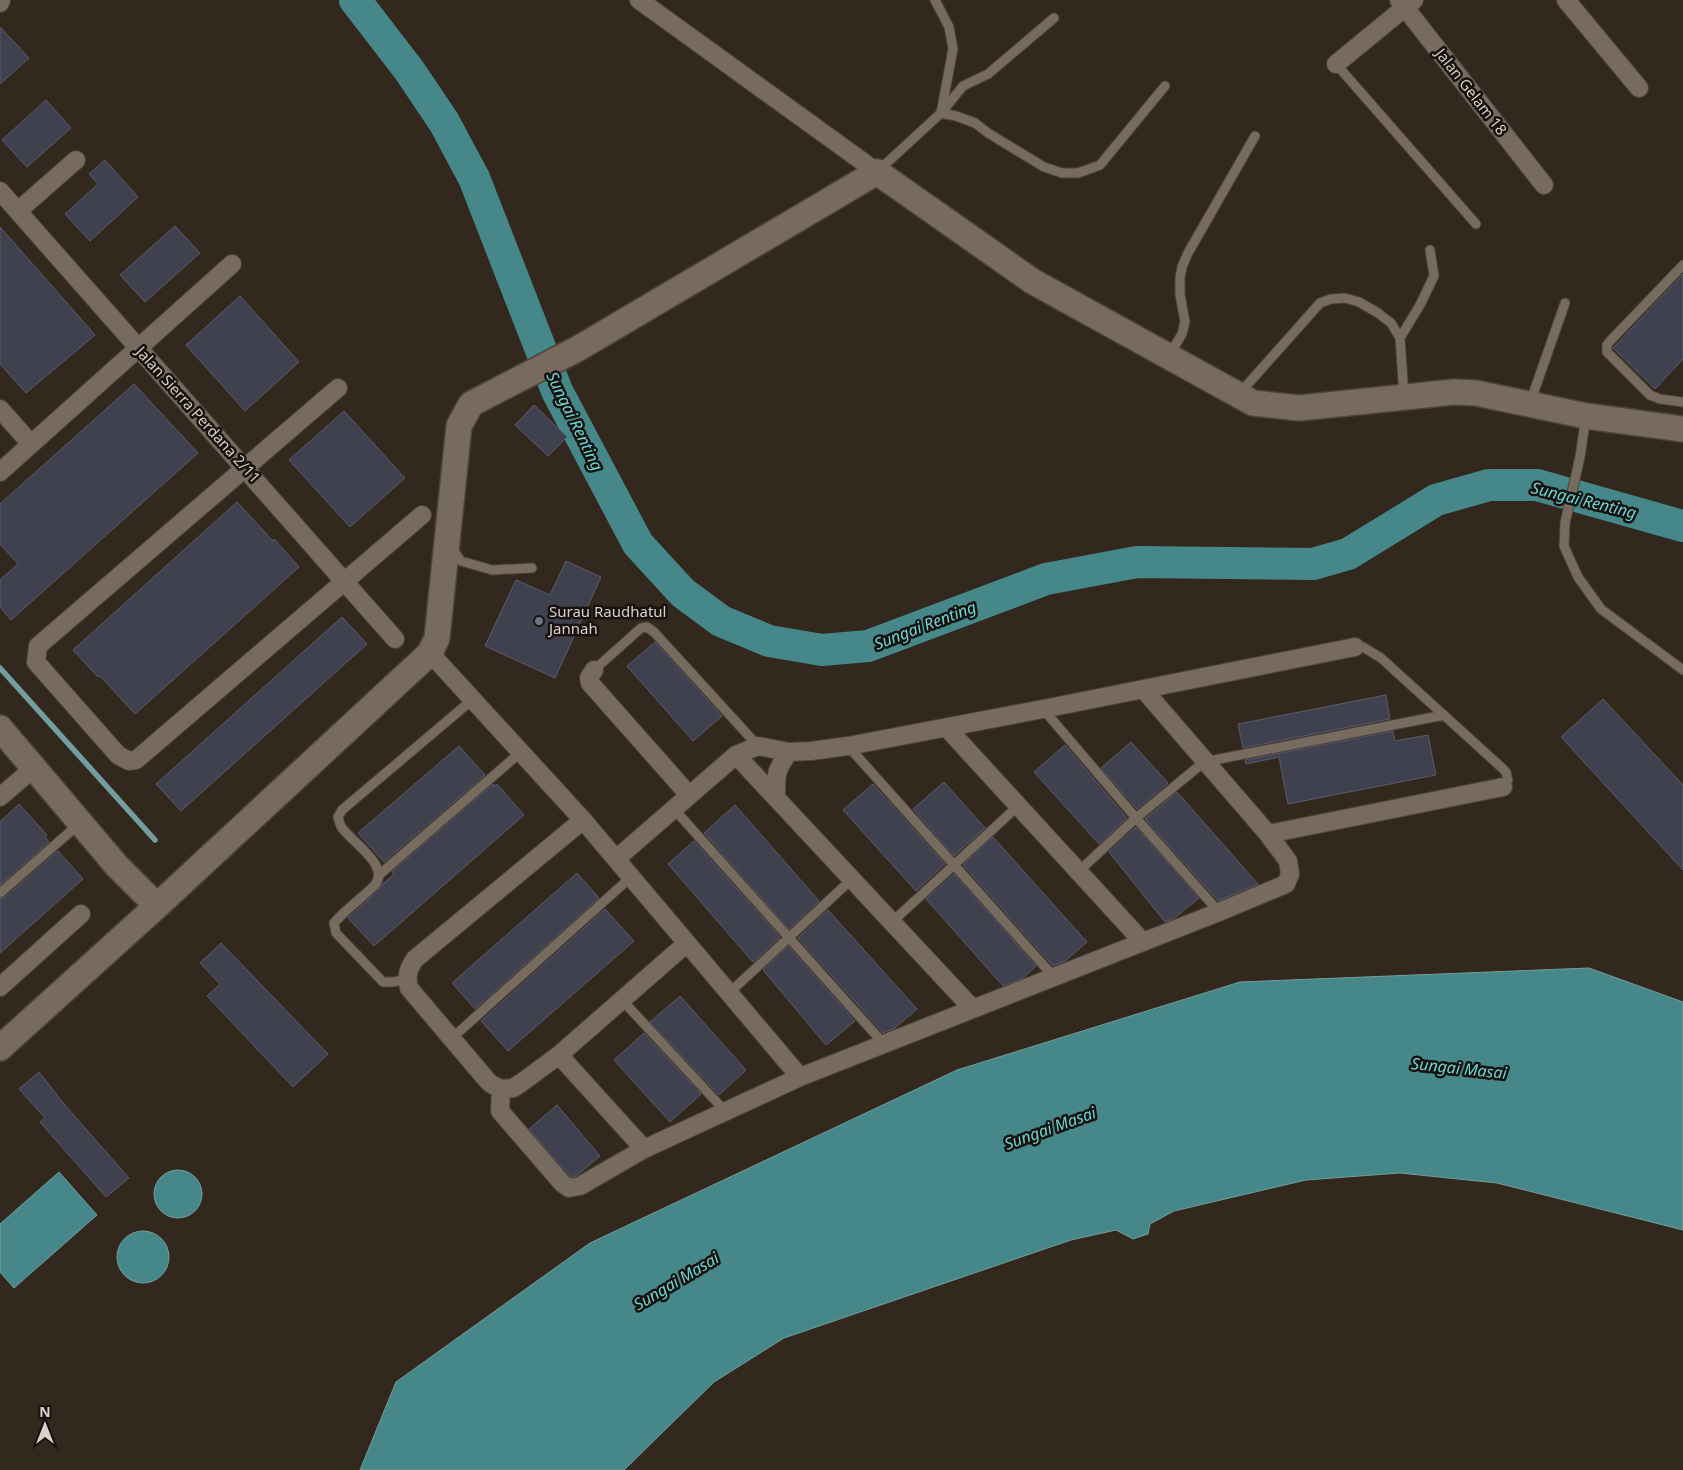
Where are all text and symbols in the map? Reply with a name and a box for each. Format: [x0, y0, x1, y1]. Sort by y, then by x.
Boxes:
street label: Jalan Gelam 18 [1430, 42, 1512, 139]
street label: Jalan Sierra Perdana 2/11 [131, 340, 265, 487]
water label: Sungai Renting [542, 368, 608, 474]
water label: Sungai Renting [1529, 476, 1639, 524]
water label: Sungai Renting [871, 595, 979, 655]
place label: Surau Raudhatul Jannah [547, 601, 666, 638]
marker: Surau Raudhatul Jannah [533, 615, 545, 627]
water label: Sungai Masai [1410, 1052, 1509, 1084]
water label: Sungai Masai [1001, 1101, 1100, 1155]
water label: Sungai Masai [629, 1246, 724, 1315]
north arrow [20, 1400, 70, 1450]
text: N [39, 1402, 51, 1421]

